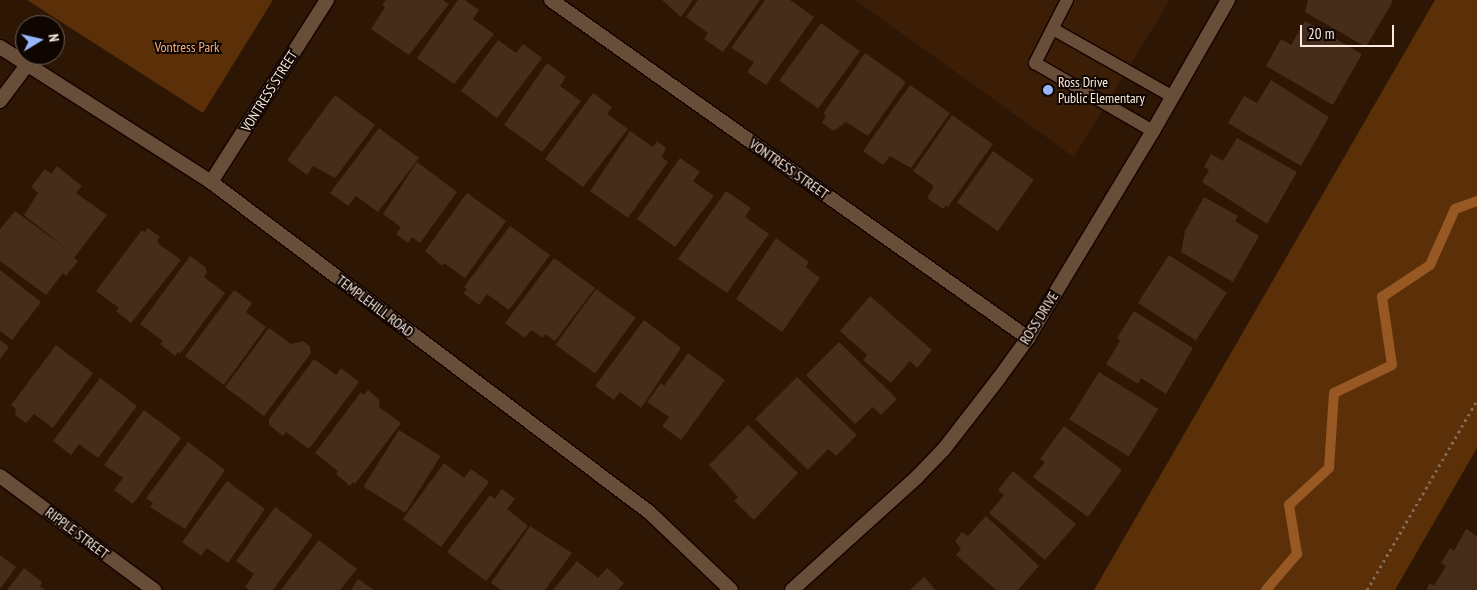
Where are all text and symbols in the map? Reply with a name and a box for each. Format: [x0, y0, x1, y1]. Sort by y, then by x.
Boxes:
north arrow [15, 15, 65, 65]
scale bar [1302, 15, 1396, 47]
text: 20 m [1308, 24, 1334, 43]
text: N [44, 33, 63, 43]
park label: Vontress Park [155, 39, 219, 55]
street label: VONTRESS STREET [237, 47, 301, 135]
place label: Ross Drive Public Elementary [1058, 74, 1145, 106]
marker: Ross Drive Public Elementary [1042, 84, 1054, 96]
street label: VONTRESS STREET [746, 136, 832, 202]
street label: TEMPLEHILL ROAD [333, 272, 417, 340]
street label: ROSS DRIVE [1016, 289, 1062, 347]
street label: RIPPLE STREET [42, 504, 112, 562]

